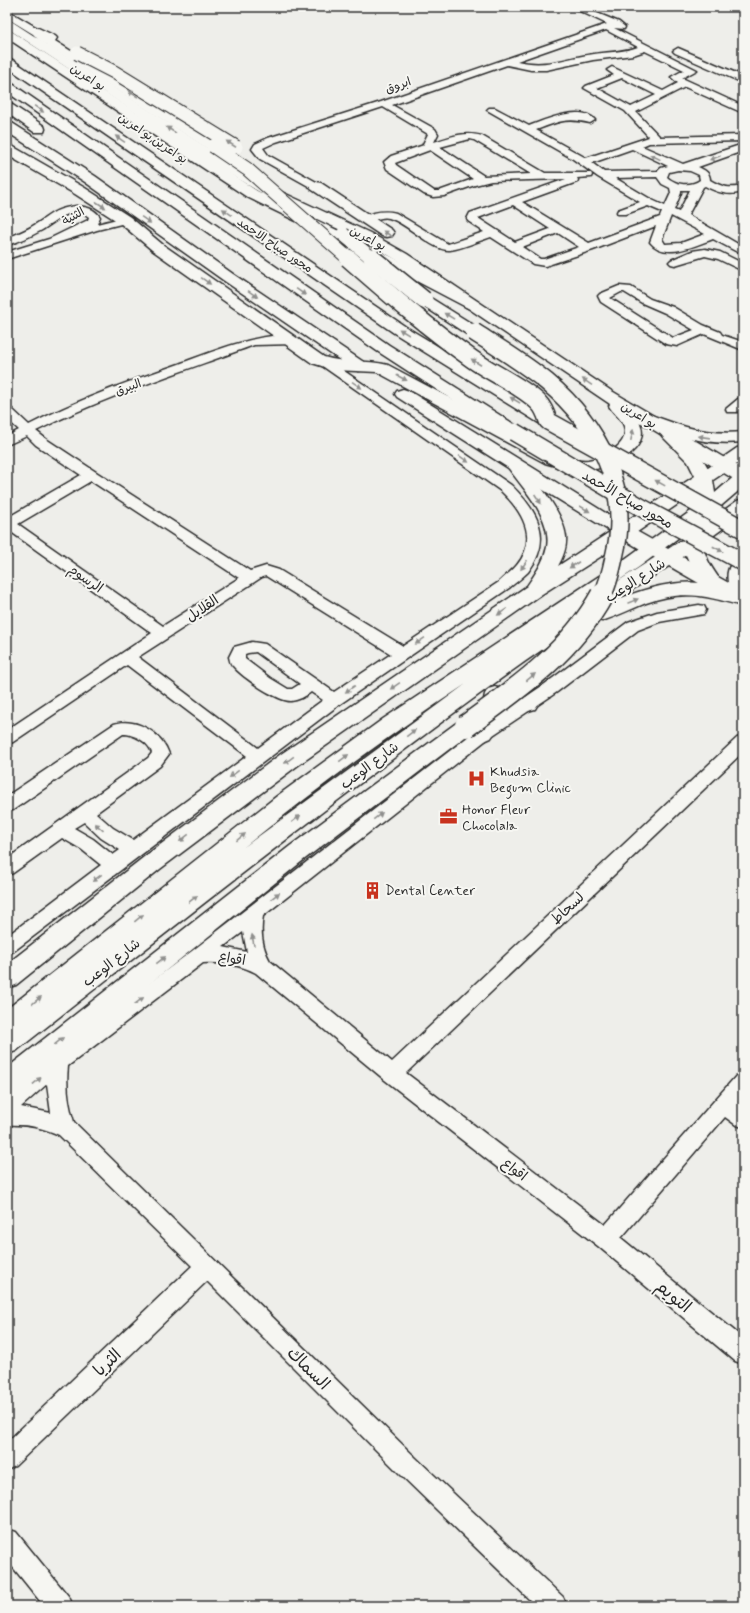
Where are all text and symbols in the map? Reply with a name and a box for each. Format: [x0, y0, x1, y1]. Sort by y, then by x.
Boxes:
street label: بو اعرين [67, 61, 108, 95]
street label: ابروق [383, 74, 414, 98]
one-way arrow [128, 91, 139, 98]
one-way arrow [34, 105, 44, 113]
street label: بو اعرين,بو اعرين [115, 110, 190, 168]
one-way arrow [165, 127, 177, 134]
one-way arrow [115, 135, 125, 143]
one-way arrow [225, 140, 237, 147]
one-way arrow [649, 153, 660, 160]
one-way arrow [708, 156, 720, 162]
one-way arrow [95, 201, 107, 208]
street label: الثنية [59, 204, 88, 230]
one-way arrow [222, 208, 233, 216]
street label: محور صباح الاحمد [233, 214, 316, 277]
one-way arrow [141, 216, 151, 224]
street label: بو اعرين [347, 223, 388, 255]
one-way arrow [383, 230, 394, 238]
one-way arrow [201, 277, 211, 285]
one-way arrow [296, 288, 306, 296]
one-way arrow [248, 290, 258, 298]
one-way arrow [443, 313, 455, 320]
one-way arrow [398, 329, 410, 336]
one-way arrow [471, 358, 482, 366]
one-way arrow [396, 375, 408, 382]
street label: البيرق [113, 376, 144, 400]
one-way arrow [582, 378, 592, 386]
one-way arrow [351, 381, 362, 389]
one-way arrow [509, 397, 521, 404]
street label: بو اعرين [618, 399, 659, 433]
one-way arrow [630, 428, 636, 441]
one-way arrow [698, 434, 710, 440]
one-way arrow [459, 455, 469, 463]
street label: محور صباح الأحمد [579, 466, 677, 533]
one-way arrow [654, 480, 666, 486]
one-way arrow [534, 493, 542, 504]
one-way arrow [580, 505, 590, 513]
one-way arrow [713, 546, 724, 552]
street label: شارع الوعب [602, 555, 669, 607]
street label: الرسوم [63, 560, 107, 599]
one-way arrow [520, 560, 528, 570]
one-way arrow [568, 562, 579, 569]
street label: القلايل [183, 591, 222, 626]
one-way arrow [627, 598, 638, 604]
one-way arrow [497, 608, 508, 616]
one-way arrow [414, 637, 425, 645]
one-way arrow [525, 673, 536, 682]
one-way arrow [390, 682, 401, 690]
one-way arrow [345, 685, 355, 693]
one-way arrow [406, 729, 417, 738]
street label: شارع الوعب [337, 738, 402, 794]
one-way arrow [338, 754, 349, 762]
one-way arrow [283, 756, 294, 764]
place label: Khudsia Begum Clinic [490, 763, 572, 799]
hospital icon: Khudsia Begum Clinic [467, 769, 487, 789]
one-way arrow [228, 770, 239, 778]
place label: Honor Fleur Chocolala [462, 801, 531, 835]
office icon: Honor Fleur Chocolala [439, 807, 459, 827]
one-way arrow [372, 811, 383, 820]
one-way arrow [290, 815, 301, 824]
one-way arrow [94, 823, 105, 832]
one-way arrow [235, 833, 246, 842]
one-way arrow [179, 834, 190, 842]
one-way arrow [91, 873, 102, 882]
building icon: Dental Center [362, 880, 382, 900]
place label: Dental Center [385, 882, 475, 900]
street label: لسحاط [547, 889, 588, 929]
one-way arrow [270, 891, 281, 900]
one-way arrow [187, 894, 198, 903]
one-way arrow [134, 914, 144, 923]
one-way arrow [250, 934, 256, 946]
street label: شارع الوعب [79, 935, 144, 991]
street label: اقواع [217, 948, 247, 971]
one-way arrow [155, 956, 166, 965]
one-way arrow [32, 995, 43, 1004]
one-way arrow [134, 997, 145, 1005]
one-way arrow [54, 1037, 65, 1046]
one-way arrow [32, 1077, 42, 1086]
street label: اقواع [497, 1154, 531, 1186]
street label: التويم [650, 1275, 696, 1319]
street label: السماك [282, 1342, 335, 1395]
street label: الثريا [89, 1344, 126, 1381]

